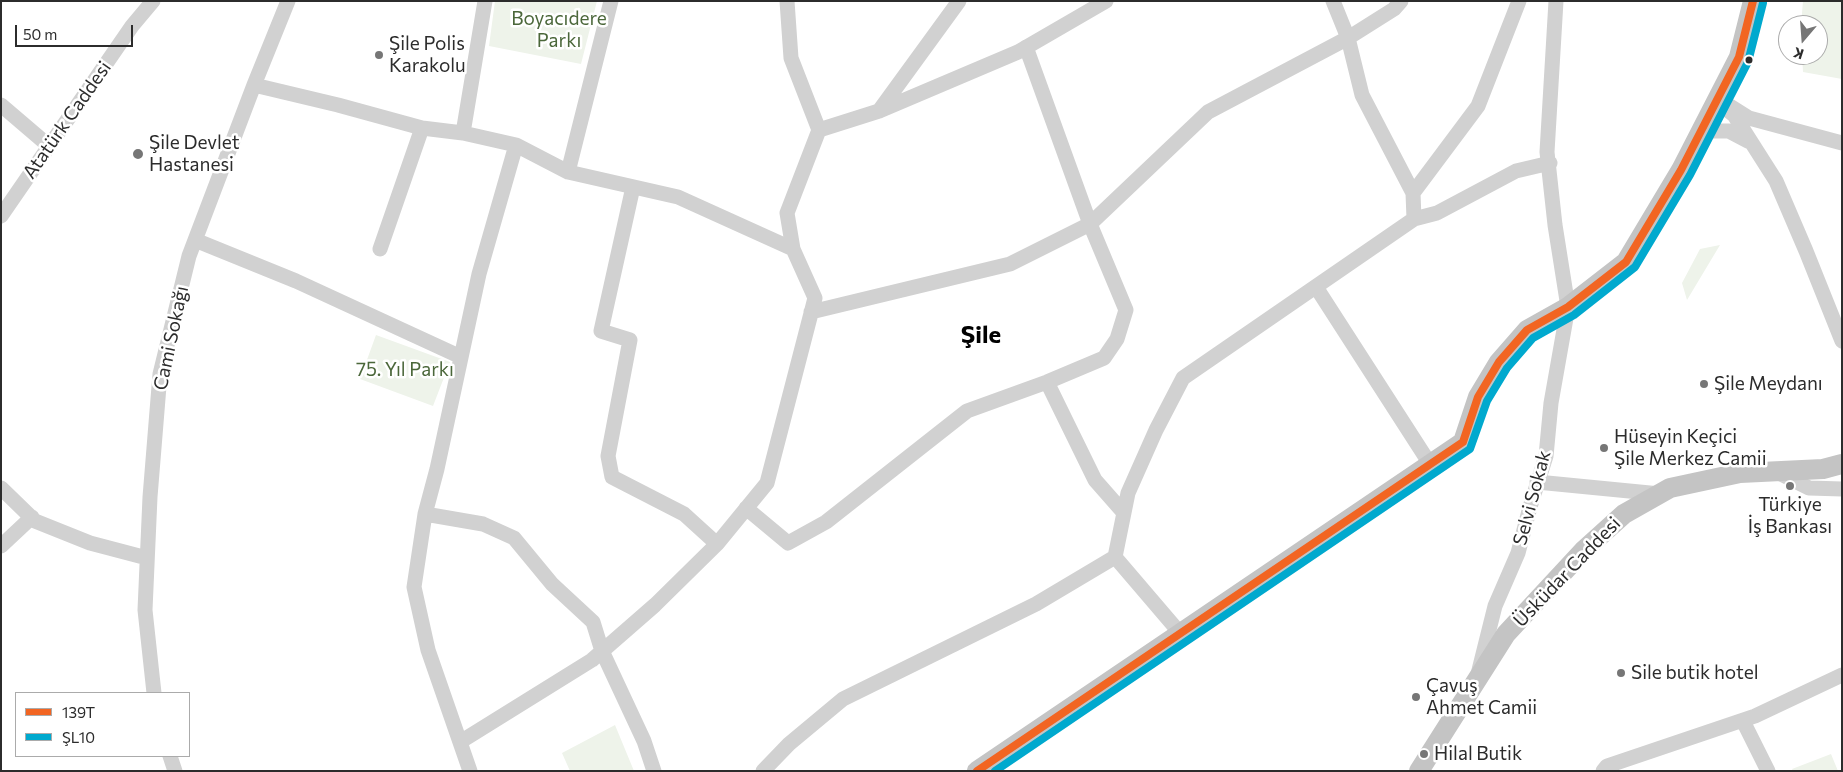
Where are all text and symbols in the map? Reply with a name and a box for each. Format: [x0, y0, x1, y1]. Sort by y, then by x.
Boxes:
park label: Boyacıdere Parkı [511, 8, 607, 52]
scale bar [18, 15, 135, 47]
north arrow [1778, 15, 1828, 65]
text: 50 m [23, 25, 57, 43]
place label: Şile Polis Karakolu [389, 33, 466, 77]
text: K [1791, 44, 1806, 63]
marker: Şile Polis Karakolu [373, 49, 385, 61]
unlabelled marker [1744, 55, 1754, 65]
street label: Atatürk Caddesi [18, 57, 116, 183]
place label: Şile Devlet Hastanesi [149, 132, 240, 176]
marker: Şile Devlet Hastanesi [131, 147, 145, 161]
street label: Cami Sokağı [149, 284, 193, 392]
district label: Şile [961, 321, 1001, 349]
park label: 75. Yıl Parkı [356, 359, 454, 381]
place label: Şile Meydanı [1714, 373, 1823, 395]
marker: Şile Meydanı [1698, 378, 1710, 390]
place label: Hüseyin Keçici Şile Merkez Camii [1614, 426, 1767, 470]
marker: Hüseyin Keçici Şile Merkez Camii [1598, 442, 1610, 454]
street label: Selvi Sokak [1508, 448, 1556, 548]
marker: Türkiye İş Bankası [1784, 480, 1796, 492]
place label: Türkiye İş Bankası [1748, 494, 1832, 538]
street label: Üsküdar Caddesi [1509, 512, 1625, 632]
place label: Sile butik hotel [1631, 662, 1759, 684]
marker: Sile butik hotel [1615, 667, 1627, 679]
place label: Çavuş Ahmet Camii [1426, 675, 1537, 719]
marker: Çavuş Ahmet Camii [1410, 691, 1422, 703]
legend [15, 692, 190, 757]
text: 139T [62, 703, 95, 721]
text: ŞL10 [62, 728, 95, 746]
place label: Hilal Butik [1434, 743, 1522, 765]
marker: Hilal Butik [1418, 748, 1430, 760]

